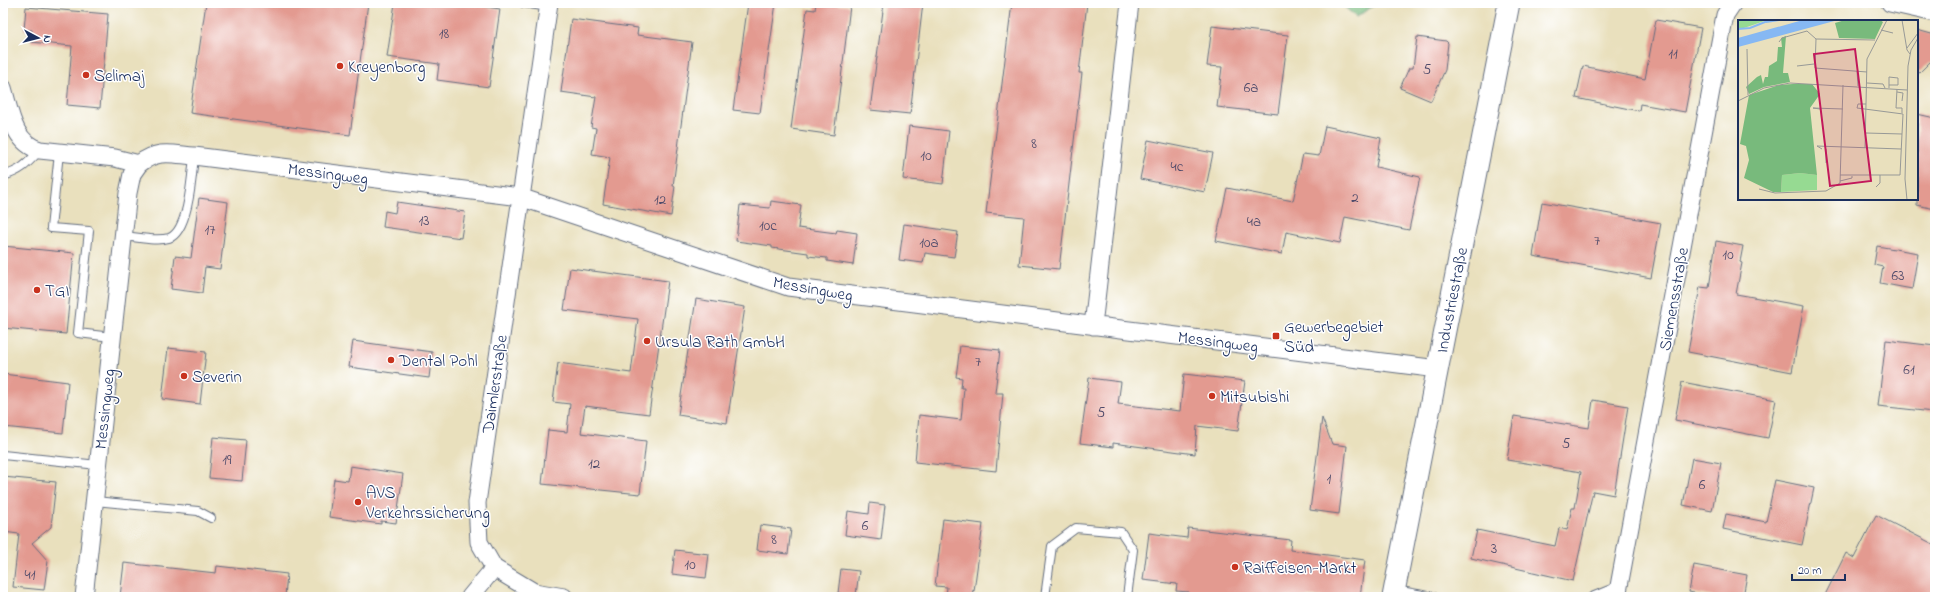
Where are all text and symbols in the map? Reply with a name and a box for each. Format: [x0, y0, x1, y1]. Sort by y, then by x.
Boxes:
north arrow [18, 18, 58, 58]
inset map [1738, 20, 1918, 200]
house number: 18 [439, 23, 450, 45]
text: N [39, 34, 55, 44]
house number: 11 [1668, 43, 1678, 65]
place label: Kreyenborg [348, 55, 425, 82]
house number: 5 [1423, 59, 1432, 81]
marker: Kreyenborg [335, 61, 345, 71]
place label: Selimaj [94, 64, 145, 89]
marker: Selimaj [81, 70, 91, 80]
house number: 6a [1244, 77, 1258, 99]
house number: 8 [1031, 133, 1037, 155]
house number: 10 [920, 145, 932, 167]
house number: 4c [1171, 156, 1184, 178]
street label: Messingweg [286, 157, 369, 194]
house number: 2 [1351, 187, 1359, 209]
house number: 12 [654, 189, 667, 211]
house number: 13 [419, 210, 429, 232]
house number: 4a [1247, 211, 1261, 233]
house number: 10c [759, 215, 777, 237]
house number: 17 [205, 219, 215, 241]
house number: 7 [1594, 230, 1600, 252]
house number: 10a [919, 232, 939, 254]
house number: 10 [1722, 244, 1734, 266]
street label: Industriestraße [1430, 245, 1475, 355]
street label: Siemensstraße [1653, 245, 1696, 353]
house number: 63 [1892, 265, 1904, 287]
street label: Messingweg [770, 270, 855, 311]
place label: TGI [45, 279, 69, 304]
marker: TGI [32, 285, 42, 295]
place label: Gewerbegebiet Süd [1284, 315, 1384, 360]
street label: Messingweg [1176, 325, 1259, 362]
place label: Ursula Rath GmbH [655, 330, 785, 355]
marker: Gewerbegebiet Süd [1271, 331, 1281, 341]
street label: Daimlerstraße [476, 333, 515, 436]
marker: Ursula Rath GmbH [642, 336, 652, 346]
place label: Dental Pohl [398, 349, 478, 374]
house number: 7 [975, 351, 981, 373]
marker: Dental Pohl [386, 355, 396, 365]
house number: 61 [1903, 359, 1915, 381]
place label: Severin [192, 365, 242, 390]
street label: Messingweg [89, 368, 124, 451]
marker: Severin [179, 371, 189, 381]
place label: Mitsubishi [1220, 385, 1289, 410]
marker: Mitsubishi [1207, 391, 1217, 401]
house number: 5 [1097, 402, 1106, 424]
house number: 5 [1562, 433, 1571, 455]
house number: 19 [222, 449, 232, 471]
house number: 12 [588, 453, 601, 475]
house number: 1 [1327, 468, 1332, 490]
house number: 6 [1699, 474, 1706, 496]
place label: AVS Verkehrssicherung [365, 481, 490, 528]
marker: AVS Verkehrssicherung [353, 497, 363, 507]
house number: 6 [862, 515, 869, 537]
house number: 8 [771, 529, 777, 551]
house number: 3 [1491, 538, 1497, 560]
house number: 10 [684, 554, 696, 576]
place label: Raiffeisen-Markt [1243, 556, 1357, 581]
scale bar [1792, 556, 1845, 582]
marker: Raiffeisen-Markt [1230, 562, 1240, 572]
text: 20 m [1798, 562, 1821, 580]
house number: 41 [25, 564, 36, 586]

